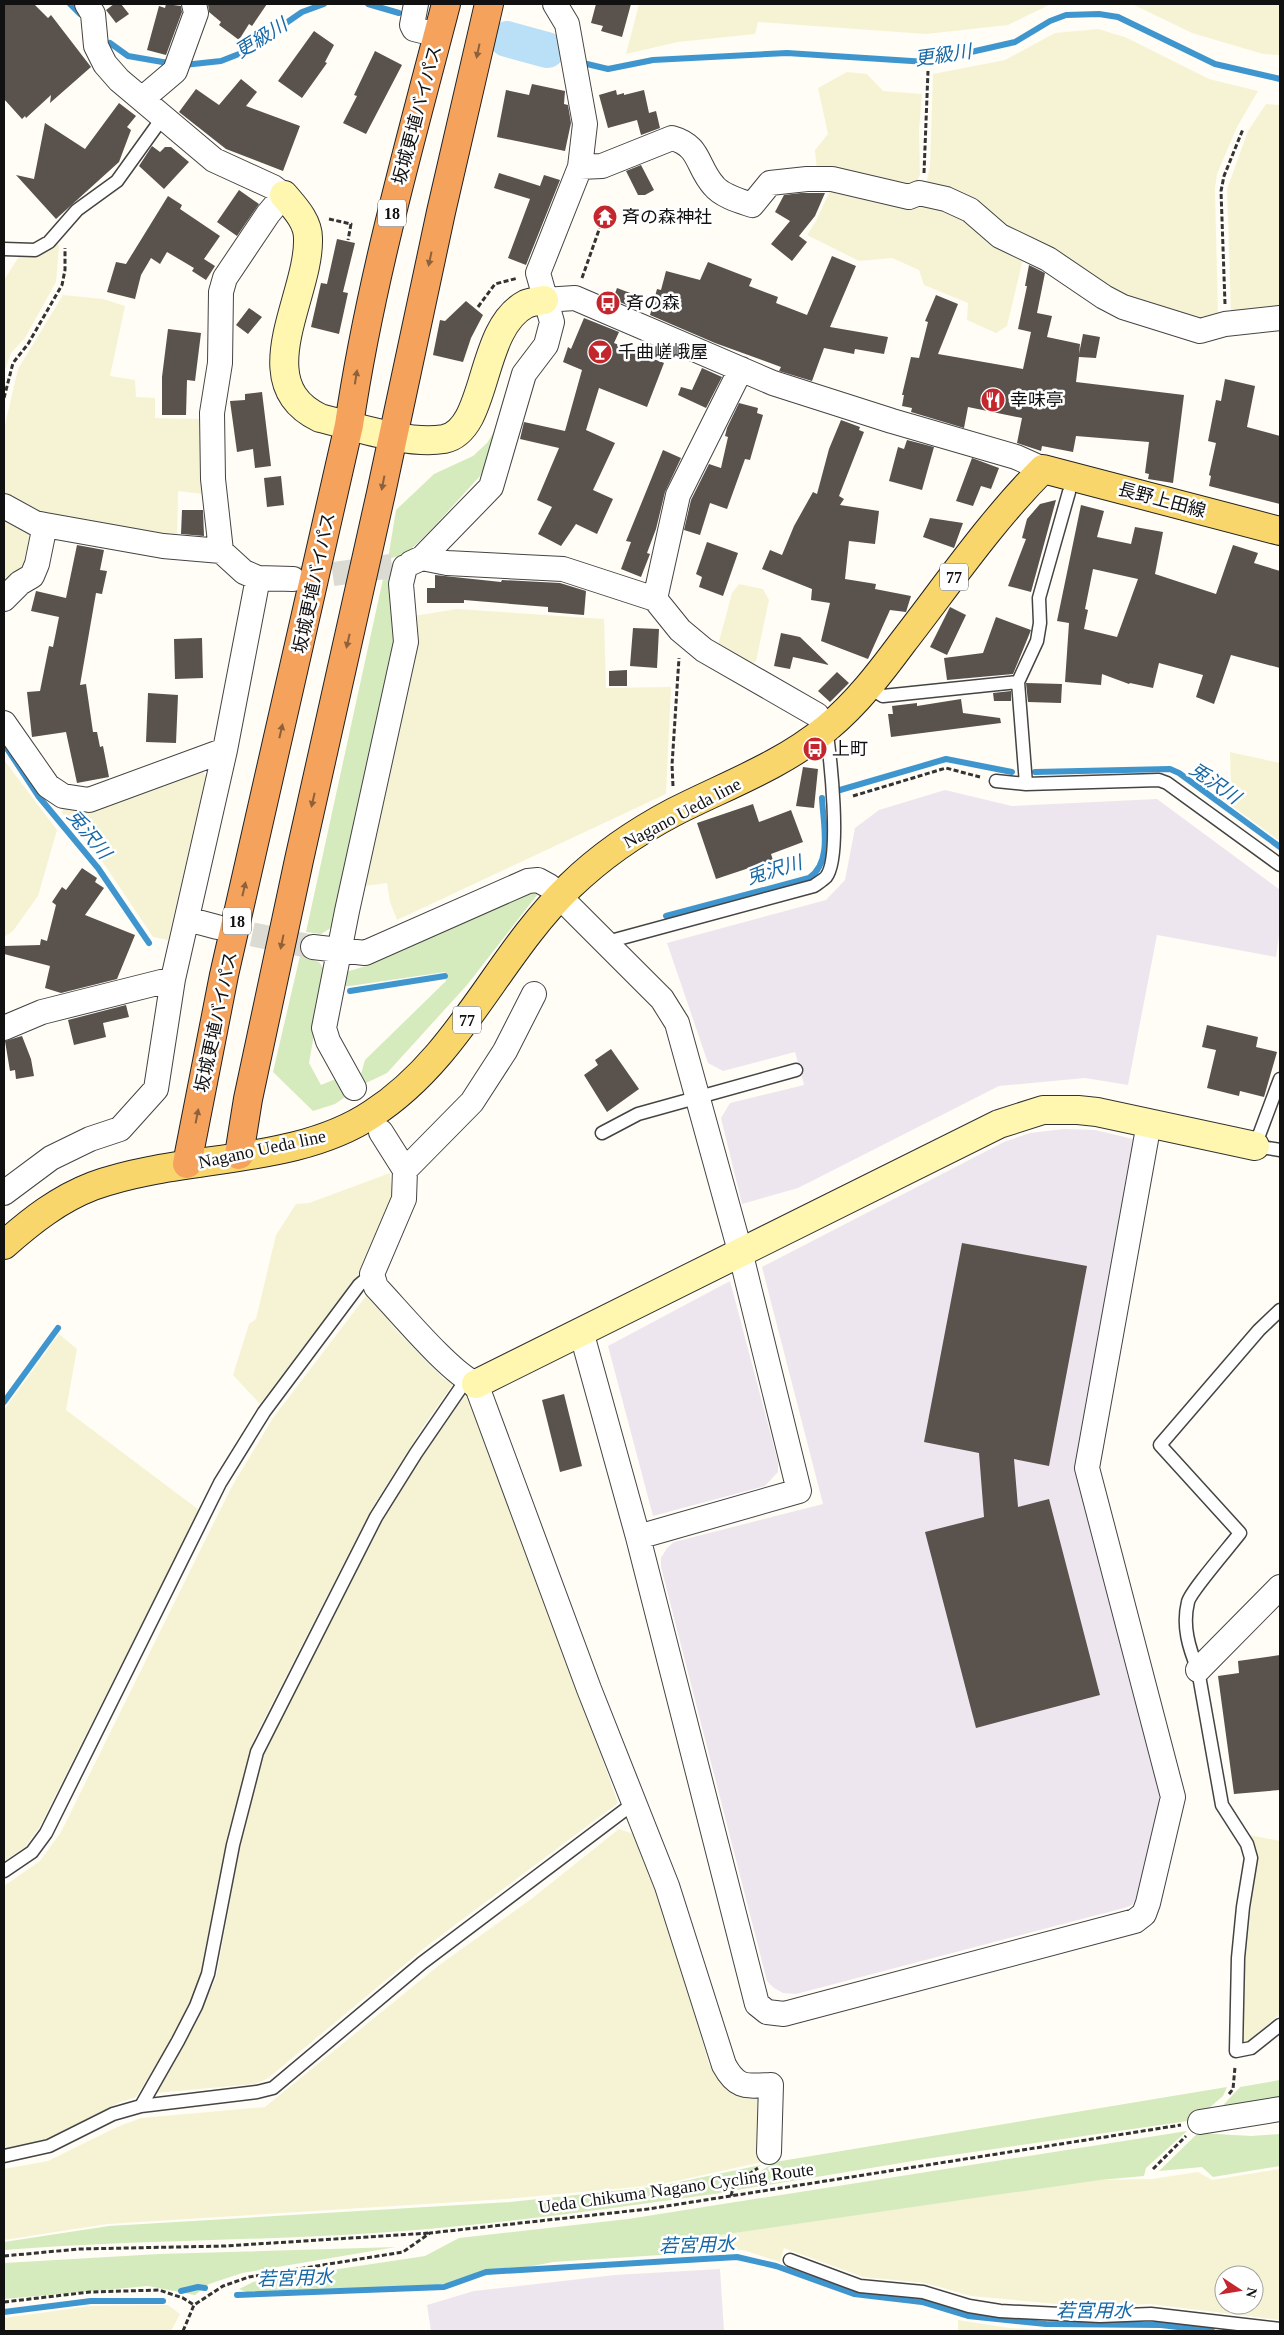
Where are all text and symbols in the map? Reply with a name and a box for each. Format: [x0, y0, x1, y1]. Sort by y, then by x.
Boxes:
water label: 更級川 [231, 13, 292, 62]
water label: 更級川 [913, 40, 975, 69]
street label: 坂城更埴バイパス [389, 43, 445, 187]
one-way arrow [474, 44, 482, 59]
road number: 18 [378, 200, 406, 227]
temple icon: 斉の森神社 [592, 204, 618, 230]
place label: 斉の森神社 [622, 207, 712, 227]
one-way arrow [426, 252, 434, 267]
bus stop icon: 斉の森 [595, 290, 621, 316]
place label: 斉の森 [626, 293, 680, 313]
bar icon: 千曲嵯峨屋 [587, 339, 613, 365]
place label: 千曲嵯峨屋 [618, 342, 708, 362]
one-way arrow [352, 369, 360, 385]
restaurant icon: 幸味亭 [980, 387, 1006, 413]
place label: 幸味亭 [1010, 390, 1064, 410]
one-way arrow [379, 475, 387, 490]
street label: 長野上田線 [1116, 479, 1208, 521]
street label: 坂城更埴バイパス [289, 511, 339, 655]
road number: 77 [940, 564, 968, 590]
one-way arrow [344, 634, 352, 649]
one-way arrow [277, 723, 285, 738]
bus stop icon: 上町 [802, 736, 828, 762]
place label: 上町 [832, 739, 868, 759]
water label: 兎沢川 [1186, 758, 1246, 809]
street label: Nagano Ueda line [620, 774, 744, 852]
one-way arrow [309, 793, 317, 808]
water label: 兎沢川 [63, 805, 116, 864]
water label: 兎沢川 [744, 851, 806, 888]
one-way arrow [241, 881, 249, 897]
road number: 18 [223, 908, 251, 934]
one-way arrow [278, 935, 286, 950]
street label: 坂城更埴バイパス [191, 950, 241, 1094]
road number: 77 [453, 1006, 481, 1034]
one-way arrow [193, 1108, 201, 1124]
street label: Nagano Ueda line [196, 1126, 328, 1172]
street label: Ueda Chikuma Nagano Cycling Route [537, 2159, 815, 2217]
water label: 若宮用水 [659, 2233, 737, 2257]
north arrow [1214, 2265, 1264, 2315]
water label: 若宮用水 [257, 2266, 335, 2290]
text: N [1243, 2286, 1260, 2299]
water label: 若宮用水 [1056, 2300, 1134, 2321]

